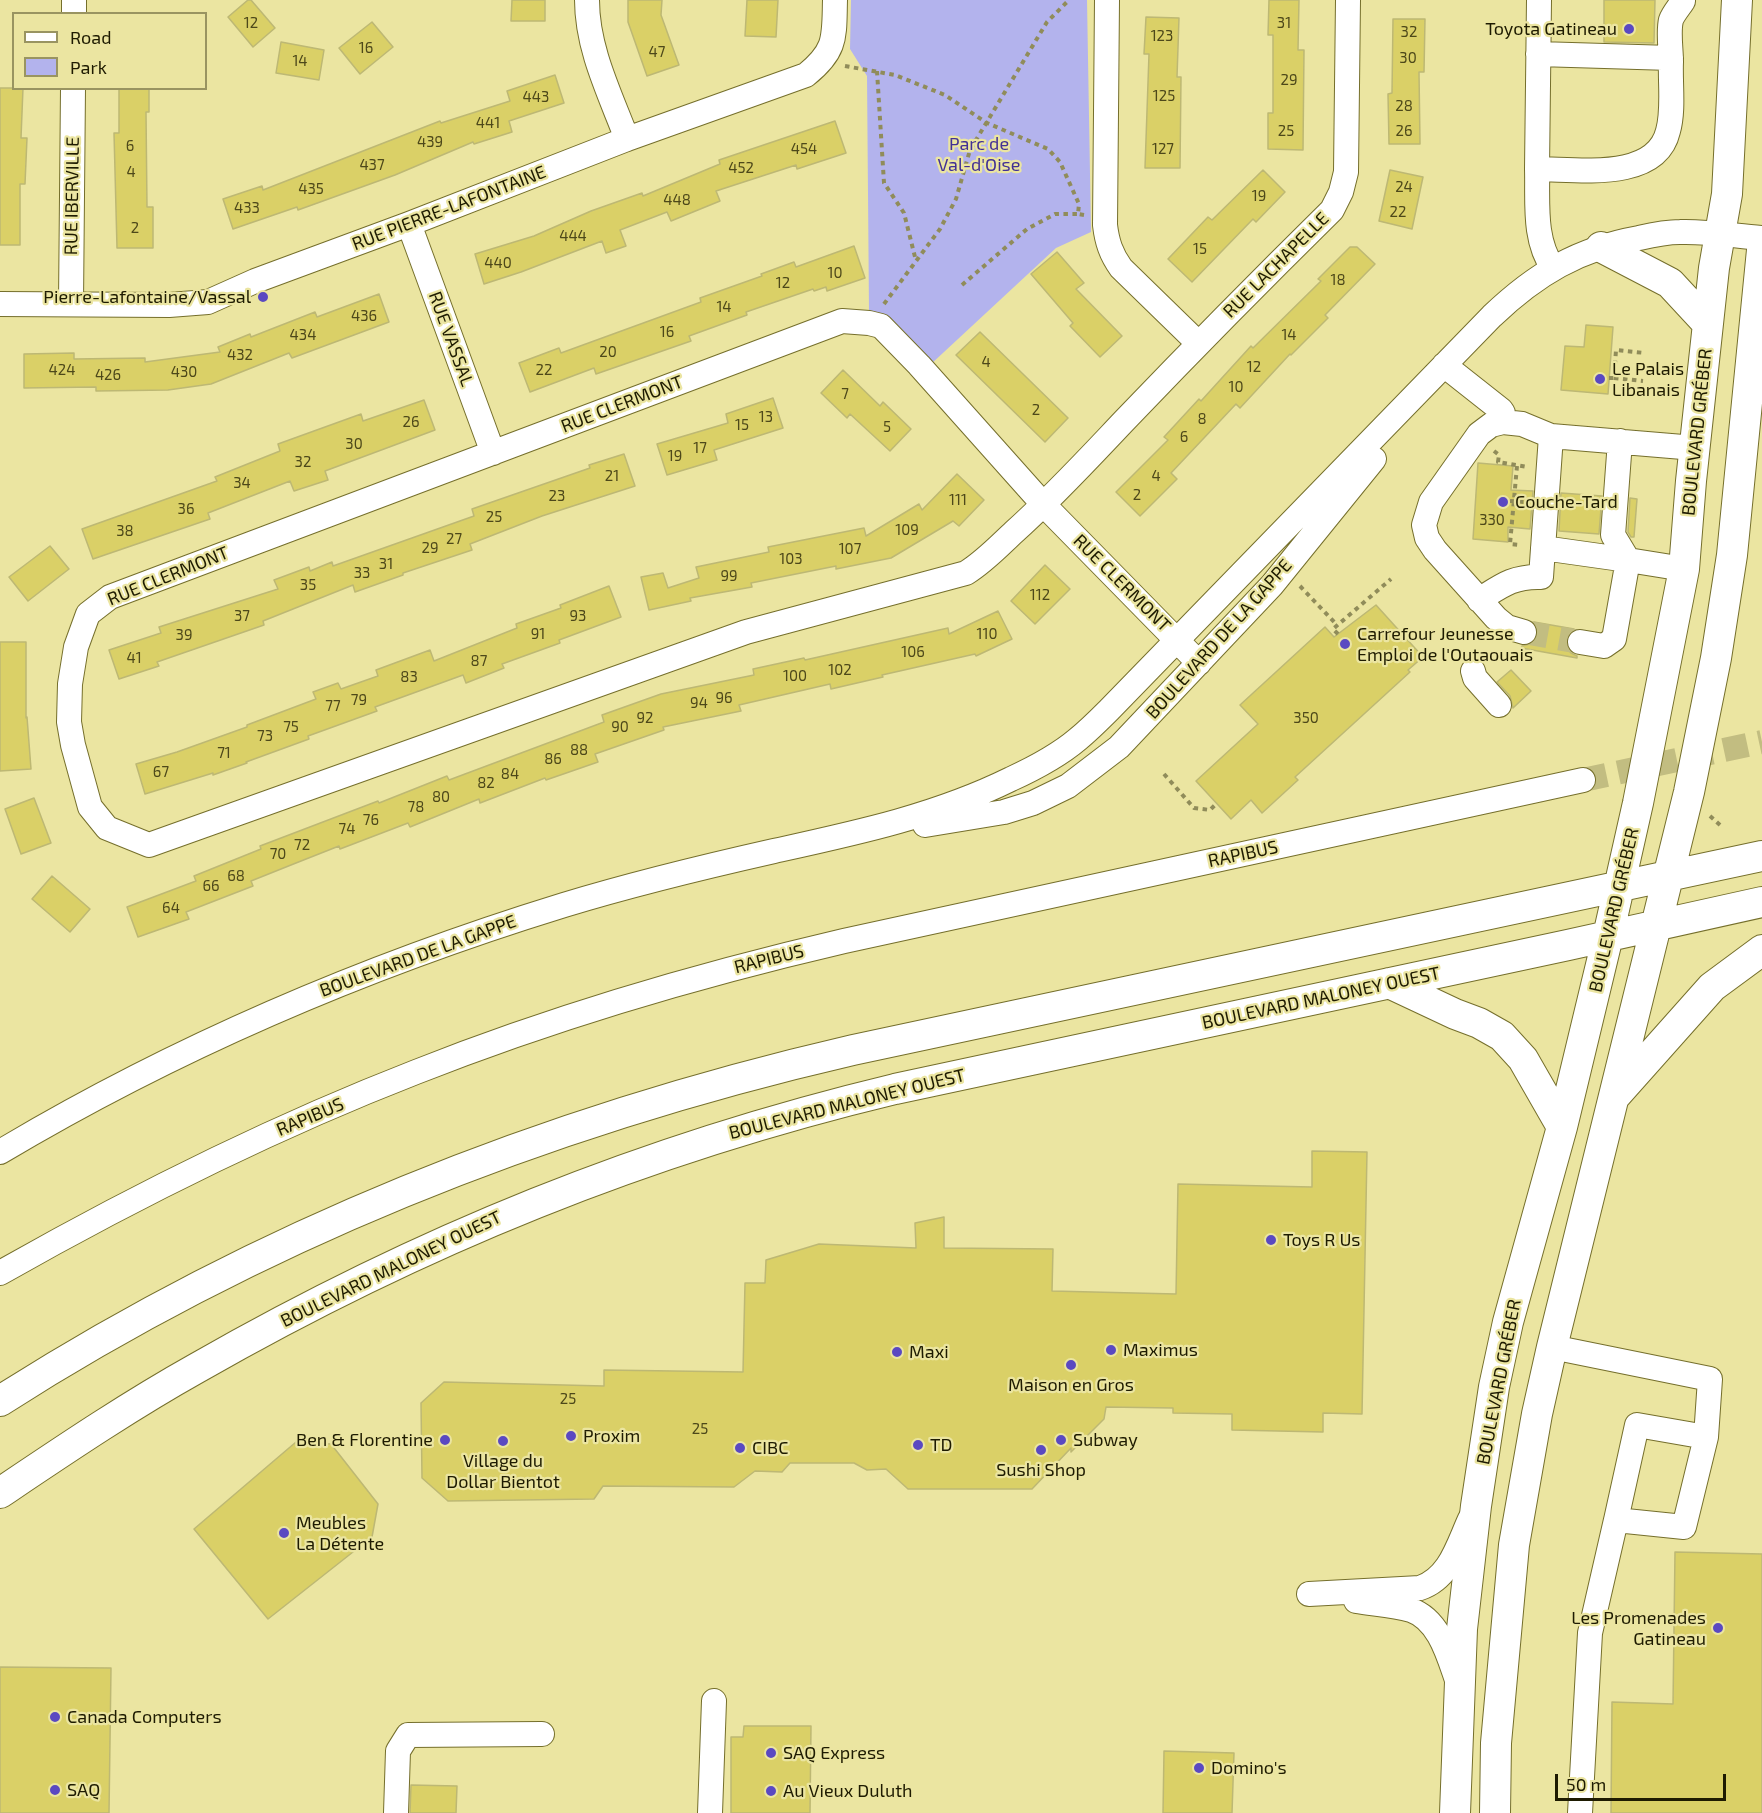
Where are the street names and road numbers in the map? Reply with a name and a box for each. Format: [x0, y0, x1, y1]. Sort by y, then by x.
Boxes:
street label: RUE IBERVILLE [60, 137, 84, 255]
street label: RUE PIERRE-LAFONTAINE [349, 161, 549, 255]
street label: RUE LACHAPELLE [1219, 208, 1333, 322]
street label: RUE VASSAL [424, 289, 478, 389]
street label: BOULEVARD GRÉBER [1677, 347, 1717, 517]
street label: RUE CLERMONT [558, 371, 686, 437]
street label: RUE CLERMONT [1069, 530, 1175, 636]
street label: RUE CLERMONT [104, 542, 232, 610]
street label: BOULEVARD DE LA GAPPE [1142, 555, 1296, 723]
street label: BOULEVARD GRÉBER [1585, 826, 1643, 994]
street label: RAPIBUS [1206, 836, 1280, 872]
street label: BOULEVARD DE LA GAPPE [317, 910, 519, 1002]
street label: RAPIBUS [732, 940, 806, 978]
street label: BOULEVARD MALONEY OUEST [1200, 962, 1442, 1034]
street label: BOULEVARD MALONEY OUEST [727, 1064, 967, 1144]
street label: RAPIBUS [273, 1093, 347, 1141]
street label: BOULEVARD MALONEY OUEST [277, 1206, 505, 1332]
street label: BOULEVARD GRÉBER [1472, 1297, 1526, 1467]

